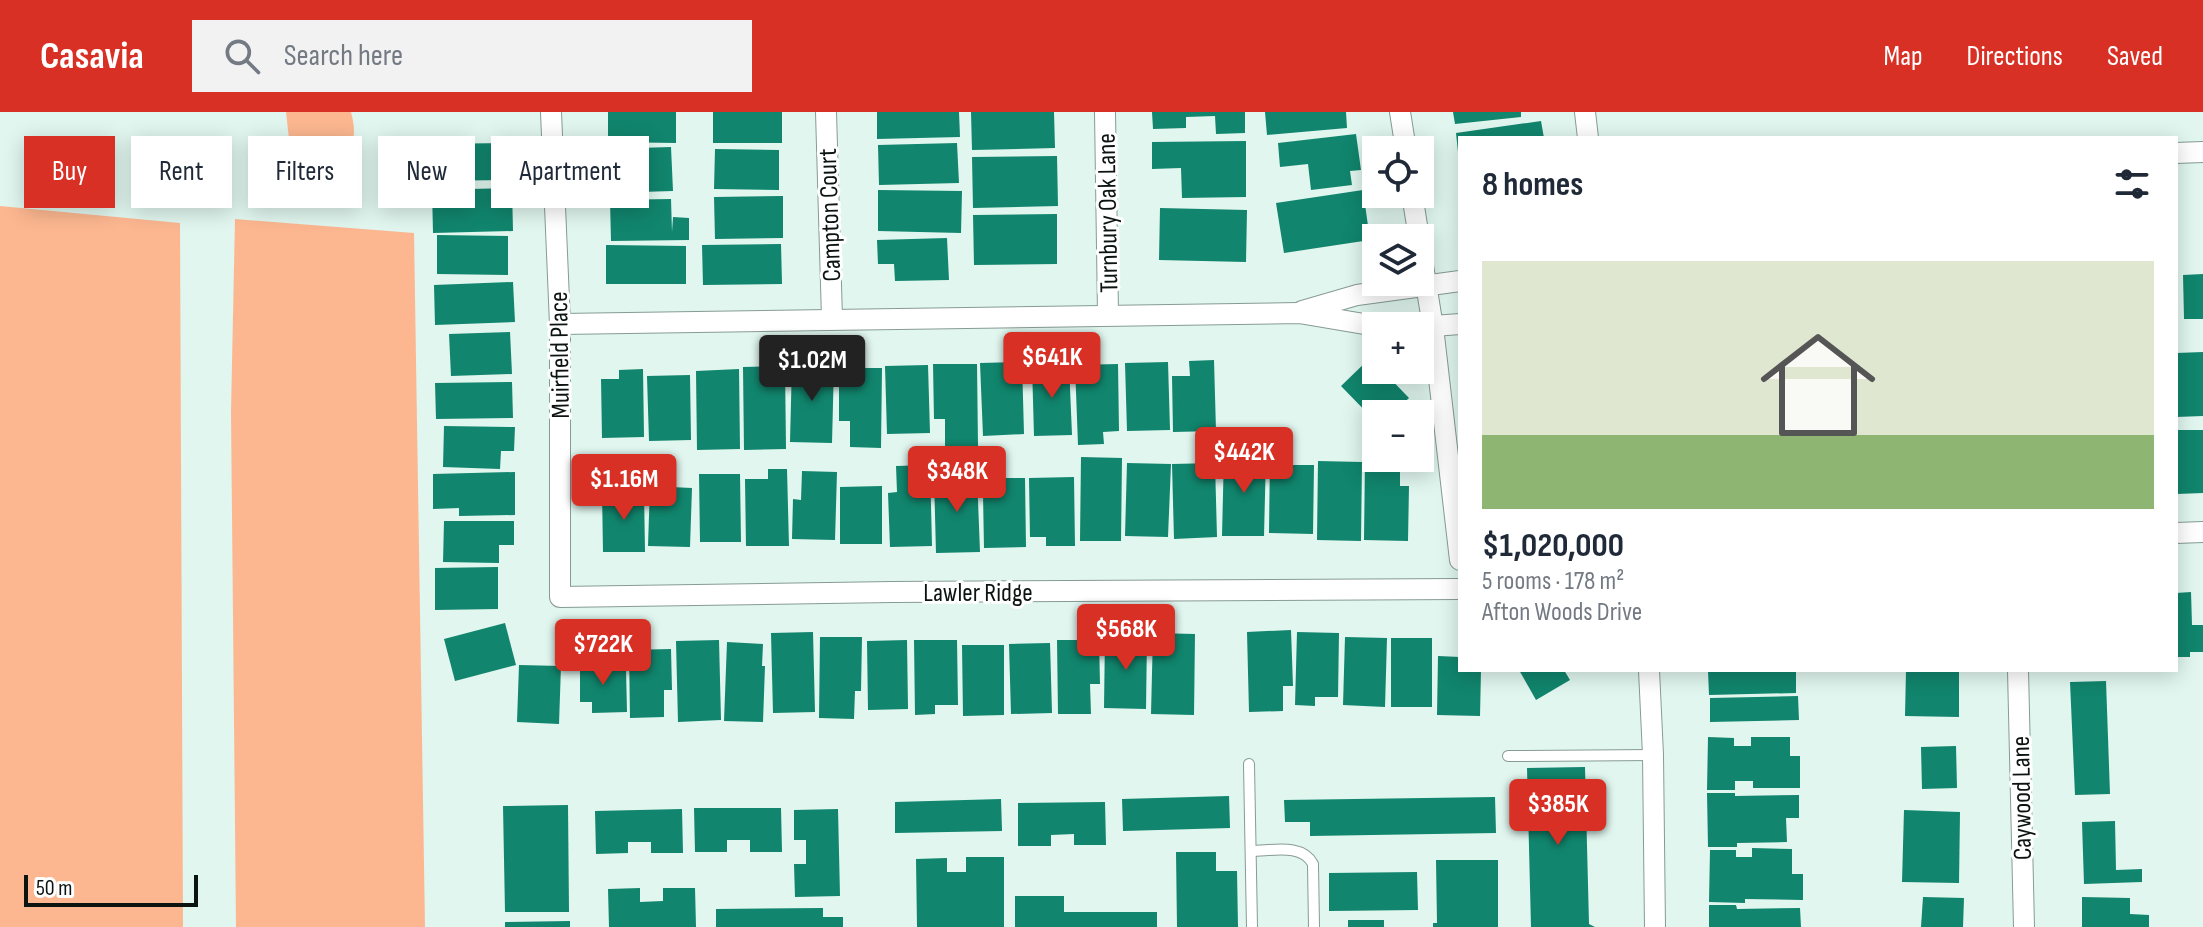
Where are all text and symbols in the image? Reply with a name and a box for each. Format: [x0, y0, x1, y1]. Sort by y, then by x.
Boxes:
search box [192, 20, 752, 92]
text: Casavia [40, 34, 144, 79]
icon: search [220, 34, 264, 78]
text: Search here [284, 38, 403, 74]
text: Map [1884, 40, 1923, 73]
text: Directions [1967, 40, 2063, 73]
text: Saved [2107, 40, 2163, 73]
street label: Turnbury Oak Lane [1092, 133, 1125, 293]
chip: Buy [24, 136, 115, 208]
chip: Rent [131, 136, 232, 208]
chip: Filters [248, 136, 362, 208]
chip: New [378, 136, 475, 208]
chip: Apartment [491, 136, 649, 208]
map controls [1362, 136, 1434, 472]
button: locate [1362, 136, 1434, 208]
street label: Campton Court [813, 148, 848, 282]
icon: filters [2110, 162, 2154, 206]
text: 8 homes [1482, 164, 1583, 205]
button: layers [1362, 224, 1434, 296]
street label: Muirfield Place [544, 291, 577, 419]
button: + [1362, 312, 1434, 384]
icon: home [1746, 313, 1890, 457]
pin: $641K [996, 332, 1108, 400]
pin: $1.02M [747, 335, 877, 403]
text: $641K [1021, 342, 1083, 373]
text: $1.02M [777, 345, 847, 376]
button: − [1362, 400, 1434, 472]
pin: $442K [1188, 427, 1300, 495]
text: $442K [1213, 437, 1275, 468]
pin: $348K [901, 446, 1013, 514]
pin: $1.16M [559, 454, 689, 522]
text: $348K [926, 456, 988, 487]
text: $1.16M [589, 464, 659, 495]
text: $1,020,000 [1482, 525, 1624, 566]
text: 5 rooms · 178 m² [1482, 566, 1624, 597]
street label: Lawler Ridge [923, 578, 1033, 609]
text: Afton Woods Drive [1482, 597, 1642, 628]
pin: $568K [1070, 604, 1182, 672]
text: $568K [1095, 614, 1157, 645]
pin: $722K [547, 619, 659, 687]
text: $722K [573, 629, 633, 660]
street label: Caywood Lane [2006, 736, 2039, 860]
pin: $385K [1502, 779, 1614, 847]
text: $385K [1527, 789, 1589, 820]
scale bar [24, 871, 198, 907]
text: 50 m [36, 875, 72, 902]

